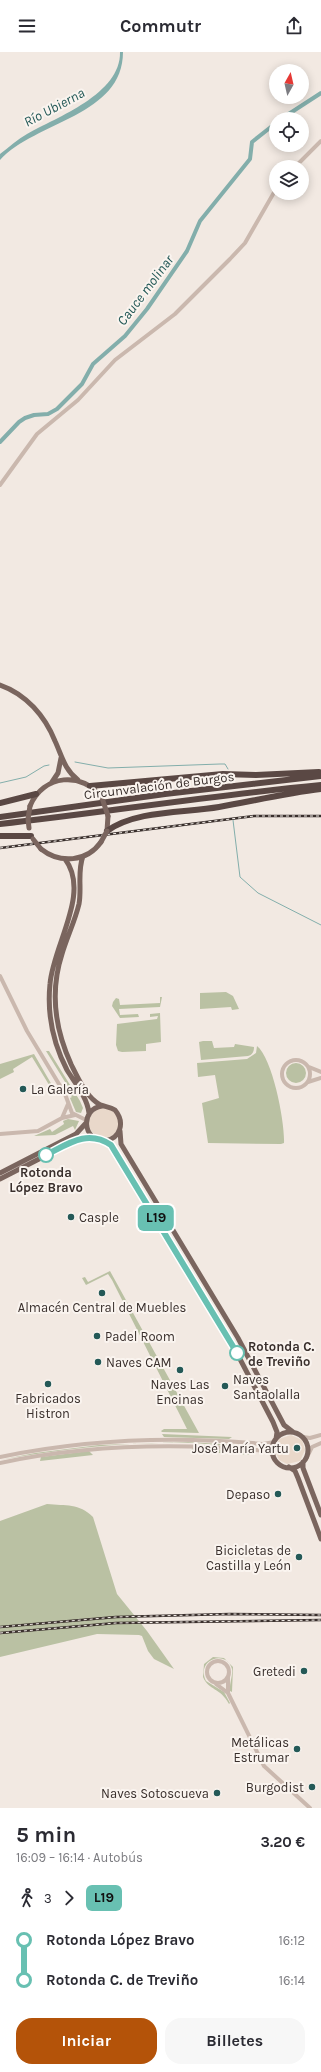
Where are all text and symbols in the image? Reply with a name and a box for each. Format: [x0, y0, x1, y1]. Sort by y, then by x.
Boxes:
icon: menu [16, 15, 38, 37]
text: Commutr [120, 15, 201, 37]
icon: share [283, 15, 305, 37]
north arrow [269, 64, 309, 104]
map controls [269, 64, 309, 200]
water label: Río Ubierna [21, 84, 88, 131]
button: locate [269, 112, 309, 152]
button: layers [269, 160, 309, 200]
water label: Cauce molinar [113, 251, 178, 329]
street label: Circunvalación de Burgos [83, 769, 235, 802]
place label: La Galería [31, 1082, 89, 1097]
marker: La Galería [18, 1084, 28, 1094]
marker: Rotonda López Bravo [38, 1147, 54, 1163]
place label: Rotonda López Bravo [9, 1165, 83, 1195]
line badge: L19 [133, 1205, 179, 1231]
text: L19 [146, 1209, 166, 1226]
place label: Casple [79, 1210, 119, 1225]
marker: Casple [66, 1212, 76, 1222]
marker: Almacén Central de Muebles [97, 1288, 107, 1298]
place label: Almacén Central de Muebles [18, 1300, 186, 1315]
place label: Padel Room [105, 1329, 175, 1344]
marker: Padel Room [92, 1331, 102, 1341]
place label: Rotonda C. de Treviño [248, 1339, 314, 1369]
marker: Rotonda C. de Treviño [229, 1345, 245, 1361]
place label: Naves CAM [106, 1355, 172, 1370]
marker: Naves CAM [93, 1357, 103, 1367]
marker: Naves Las Encinas [175, 1365, 185, 1375]
place label: Naves Santaolalla [233, 1372, 300, 1402]
place label: Naves Las Encinas [150, 1377, 210, 1407]
marker: Fabricados Histron [43, 1379, 53, 1389]
marker: Naves Santaolalla [220, 1381, 230, 1391]
place label: Fabricados Histron [15, 1391, 81, 1421]
place label: José María Yartu [192, 1441, 289, 1456]
marker: José María Yartu [292, 1443, 302, 1453]
place label: Depaso [226, 1487, 270, 1502]
marker: Depaso [273, 1489, 283, 1499]
place label: Bicicletas de Castilla y León [206, 1543, 291, 1573]
marker: Bicicletas de Castilla y León [294, 1552, 304, 1562]
place label: Gretedi [253, 1664, 296, 1679]
marker: Gretedi [299, 1666, 309, 1676]
place label: Metálicas Estrumar [231, 1735, 289, 1765]
marker: Metálicas Estrumar [292, 1744, 302, 1754]
place label: Burgodist [246, 1780, 304, 1795]
marker: Burgodist [307, 1782, 317, 1792]
place label: Naves Sotoscueva [101, 1786, 209, 1801]
marker: Naves Sotoscueva [212, 1788, 222, 1798]
text: 5 min [16, 1822, 76, 1848]
text: 3.20 € [261, 1833, 305, 1851]
text: 16:09 – 16:14 · Autobús [16, 1850, 143, 1865]
icon: walk [16, 1887, 38, 1909]
icon: forward [58, 1887, 80, 1909]
text: L19 [94, 1889, 114, 1906]
text: 3 [44, 1891, 52, 1906]
text: Rotonda López Bravo [46, 1931, 195, 1949]
text: 16:12 [278, 1933, 305, 1948]
text: Rotonda C. de Treviño [46, 1971, 198, 1989]
text: 16:14 [279, 1973, 305, 1988]
button: Iniciar [16, 2018, 157, 2064]
button: Billetes [165, 2018, 305, 2064]

